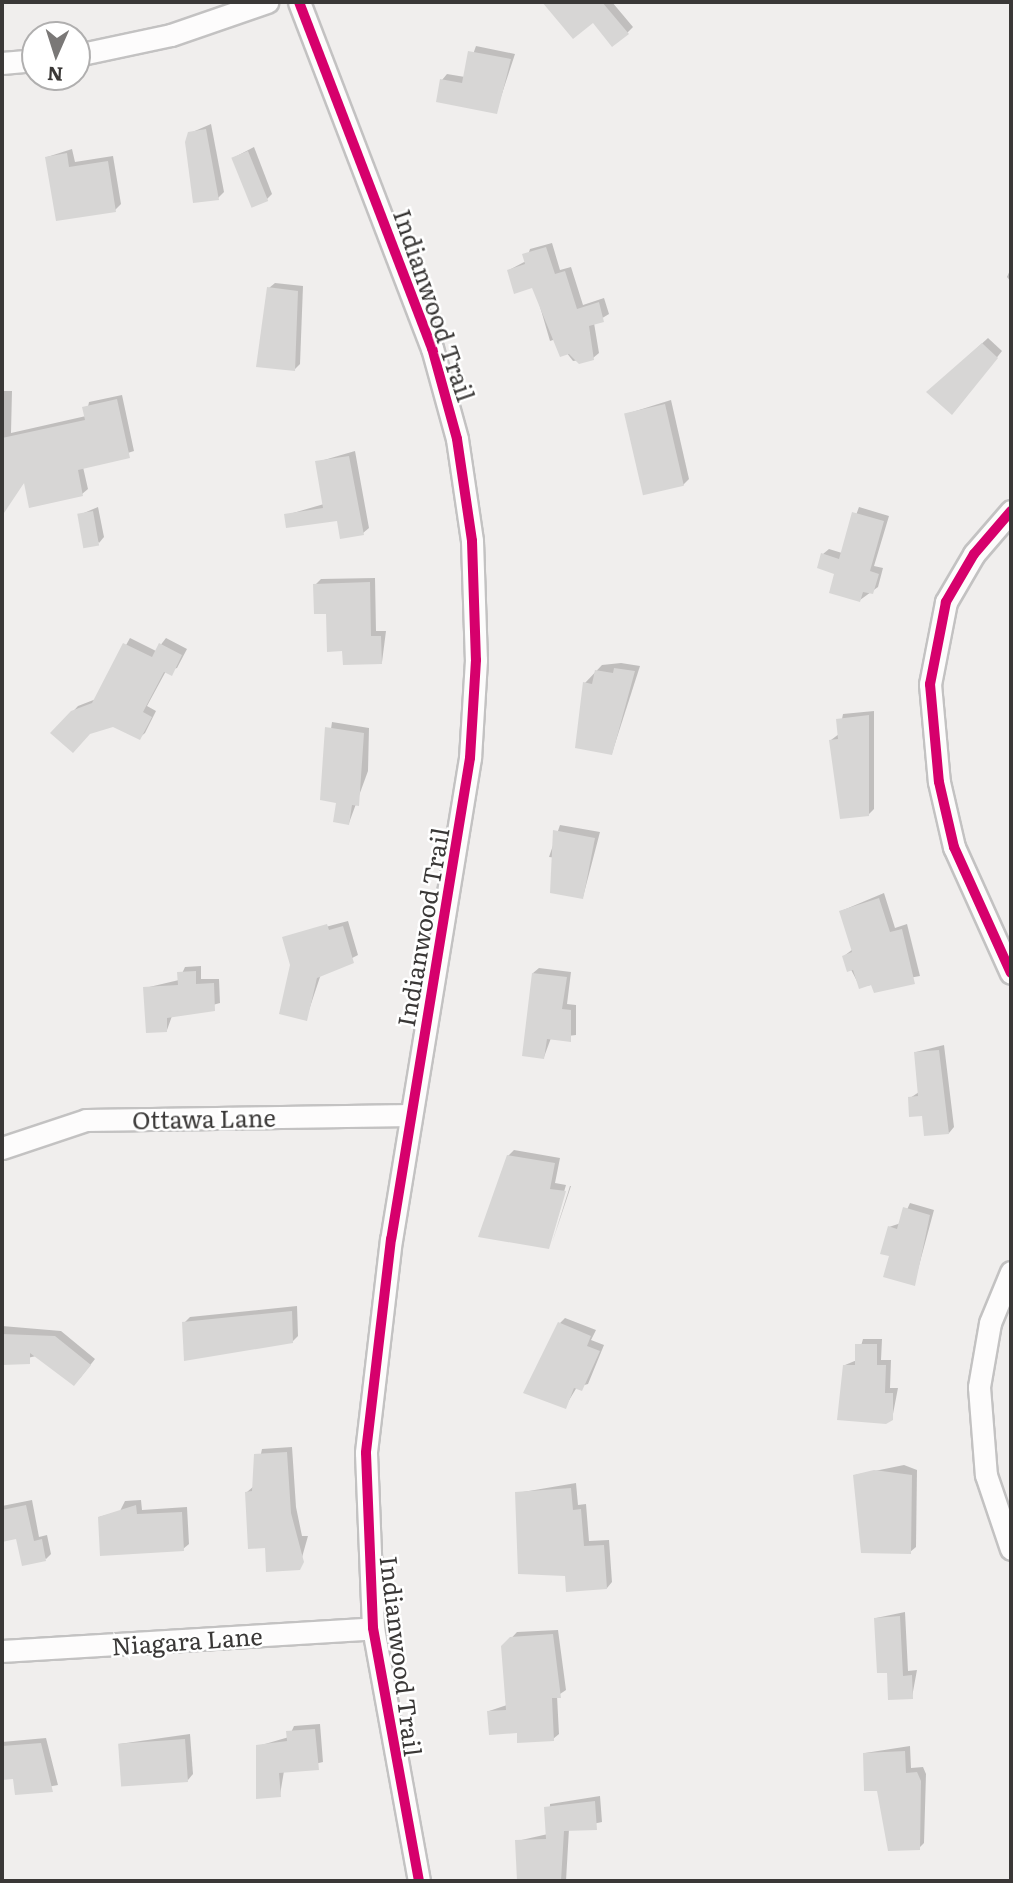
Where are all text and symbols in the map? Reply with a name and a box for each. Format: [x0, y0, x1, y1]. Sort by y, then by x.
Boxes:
north arrow [21, 21, 91, 91]
text: N [46, 61, 64, 89]
street label: Indianwood Trail [389, 205, 481, 405]
street label: Indianwood Trail [390, 825, 454, 1029]
street label: Ottawa Lane [132, 1102, 276, 1134]
street label: Indianwood Trail [375, 1554, 429, 1758]
street label: Niagara Lane [110, 1620, 264, 1660]

